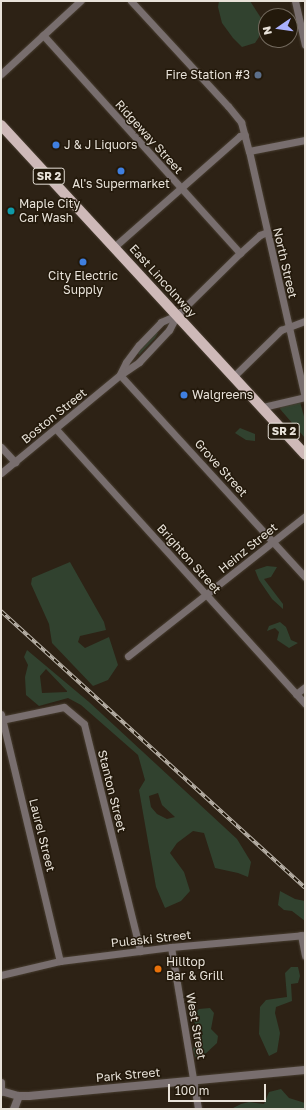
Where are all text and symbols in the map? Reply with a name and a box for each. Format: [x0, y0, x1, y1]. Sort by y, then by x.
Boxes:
north arrow [258, 8, 298, 48]
text: N [260, 25, 274, 36]
place label: Fire Station #3 [165, 68, 250, 82]
marker: Fire Station #3 [253, 70, 263, 80]
street label: Ridgeway Street [112, 97, 186, 177]
place label: J & J Liquors [64, 138, 137, 152]
marker: J & J Liquors [51, 140, 61, 150]
marker: Al's Supermarket [116, 166, 126, 176]
road number: SR 2 [32, 167, 66, 185]
place label: Al's Supermarket [72, 177, 170, 191]
place label: Maple City Car Wash [19, 197, 80, 225]
marker: Maple City Car Wash [6, 206, 16, 216]
street label: North Street [270, 226, 300, 300]
street label: East Lincolnway [126, 242, 200, 320]
marker: City Electric Supply [78, 257, 88, 267]
place label: City Electric Supply [48, 269, 118, 297]
street label: Boston Street [19, 385, 89, 447]
place label: Walgreens [192, 388, 253, 402]
marker: Walgreens [179, 390, 189, 400]
road number: SR 2 [267, 422, 301, 440]
street label: Grove Street [192, 436, 250, 500]
street label: Heinz Street [216, 520, 280, 576]
street label: Brighton Street [154, 521, 224, 597]
street label: Stanton Street [95, 748, 129, 834]
street label: Laurel Street [26, 797, 58, 873]
street label: Pulaski Street [110, 928, 192, 950]
place label: Hilltop Bar & Grill [166, 955, 224, 983]
marker: Hilltop Bar & Grill [153, 964, 163, 974]
street label: West Street [183, 991, 209, 1061]
street label: Park Street [95, 1065, 161, 1085]
scale bar [170, 1076, 268, 1102]
text: 100 m [175, 1083, 209, 1098]

